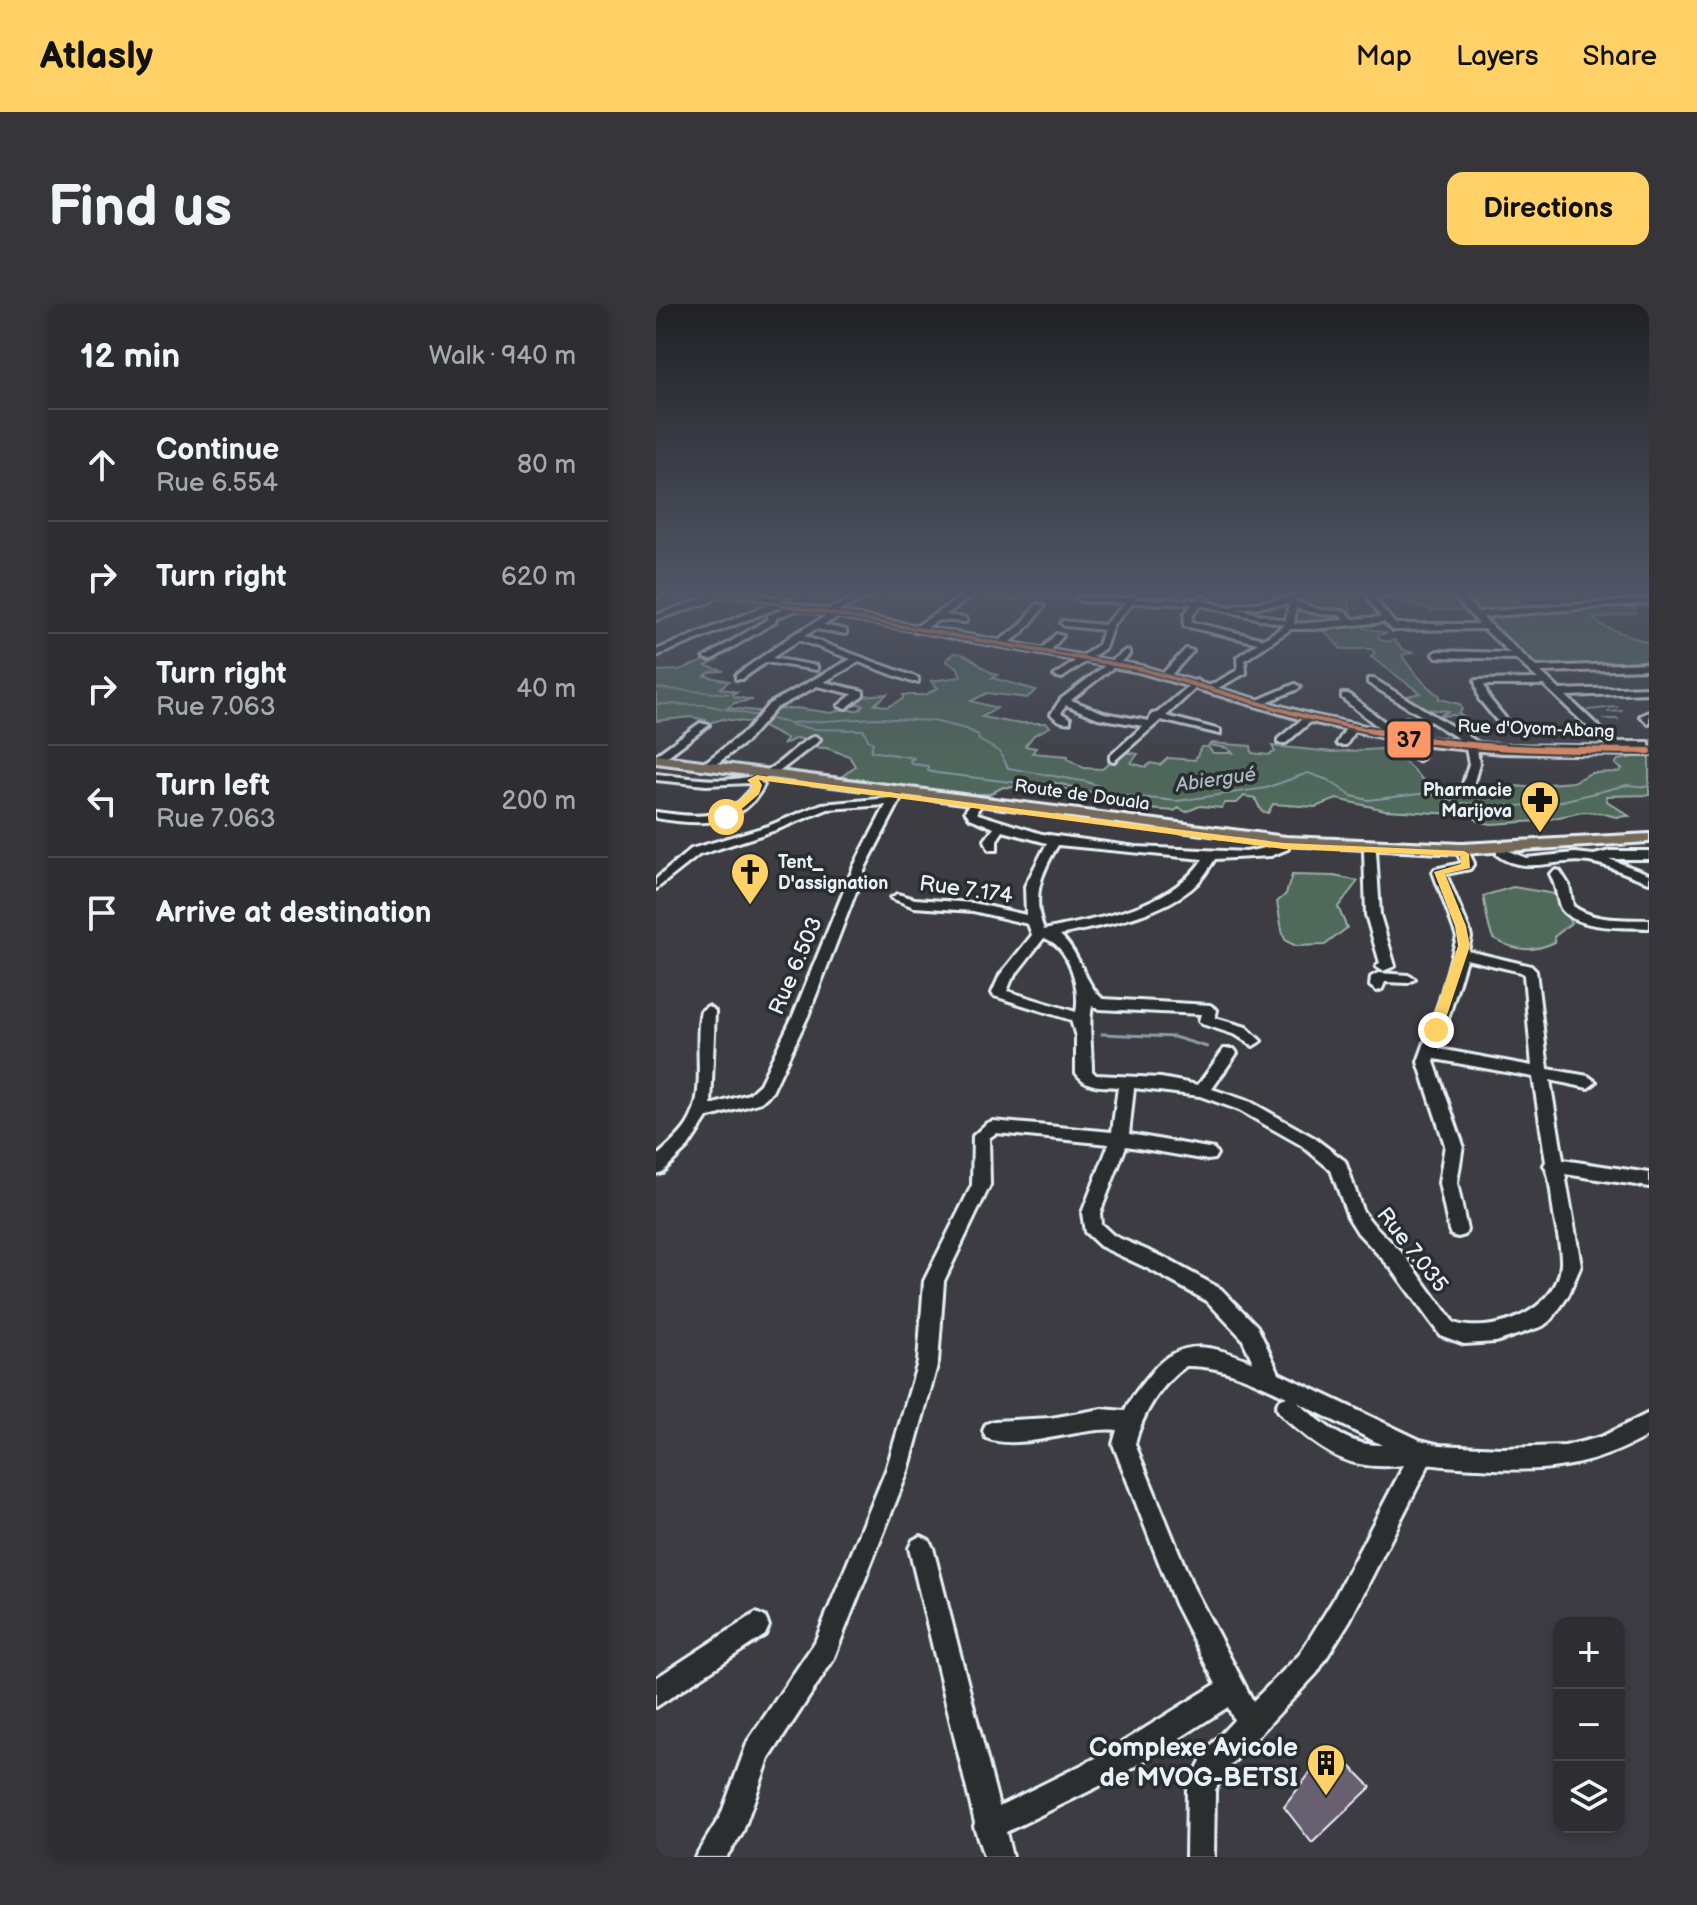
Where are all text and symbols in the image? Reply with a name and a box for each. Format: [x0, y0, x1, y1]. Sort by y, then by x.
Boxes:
text: Atlasly [40, 34, 153, 79]
text: Map [1356, 40, 1412, 73]
text: Layers [1456, 40, 1539, 73]
text: Share [1583, 40, 1657, 73]
button: Directions [1447, 172, 1649, 245]
text: Find us [48, 175, 232, 242]
text: 12 min [80, 336, 180, 377]
text: Walk · 940 m [429, 341, 576, 372]
text: Continue [156, 432, 279, 468]
icon: ahead [80, 443, 124, 487]
text: 80 m [517, 450, 576, 481]
text: Rue 6.554 [156, 468, 278, 499]
icon: right [80, 555, 124, 599]
text: Turn right [156, 559, 287, 595]
text: 620 m [501, 562, 576, 593]
text: Turn right [156, 656, 287, 692]
icon: right [80, 667, 124, 711]
text: 40 m [516, 674, 576, 705]
text: Rue 7.063 [156, 692, 276, 723]
street label: Rue d'Oyom-Abang [1457, 716, 1615, 742]
line badge: 37 [1386, 720, 1432, 759]
text: 37 [1397, 727, 1422, 754]
water label: Abiergué [1173, 762, 1258, 798]
text: Turn left [156, 768, 270, 804]
street label: Route de Douala [1013, 775, 1151, 815]
icon: left [80, 779, 124, 823]
pharmacy icon: Pharmacie Marijova [1519, 779, 1561, 834]
place label: Pharmacie Marijova [1423, 780, 1512, 822]
text: 200 m [502, 786, 576, 817]
route start [708, 799, 744, 835]
text: Rue 7.063 [156, 804, 276, 835]
church icon: Tent_ D'assignation [729, 851, 771, 906]
place label: Tent_ D'assignation [778, 852, 888, 894]
street label: Rue 7.174 [918, 870, 1015, 910]
icon: arrive [80, 891, 124, 935]
text: Arrive at destination [156, 895, 432, 931]
street label: Rue 6.503 [763, 913, 829, 1019]
route end [1418, 1012, 1454, 1048]
street label: Rue 7.035 [1370, 1202, 1454, 1298]
map controls [1553, 1617, 1625, 1833]
button: + [1553, 1617, 1625, 1689]
button: − [1553, 1689, 1625, 1761]
place label: Complexe Avicole de MVOG-BETSI [1089, 1733, 1298, 1794]
building icon: Complexe Avicole de MVOG-BETSI [1305, 1742, 1347, 1797]
button: layers [1553, 1761, 1625, 1833]

